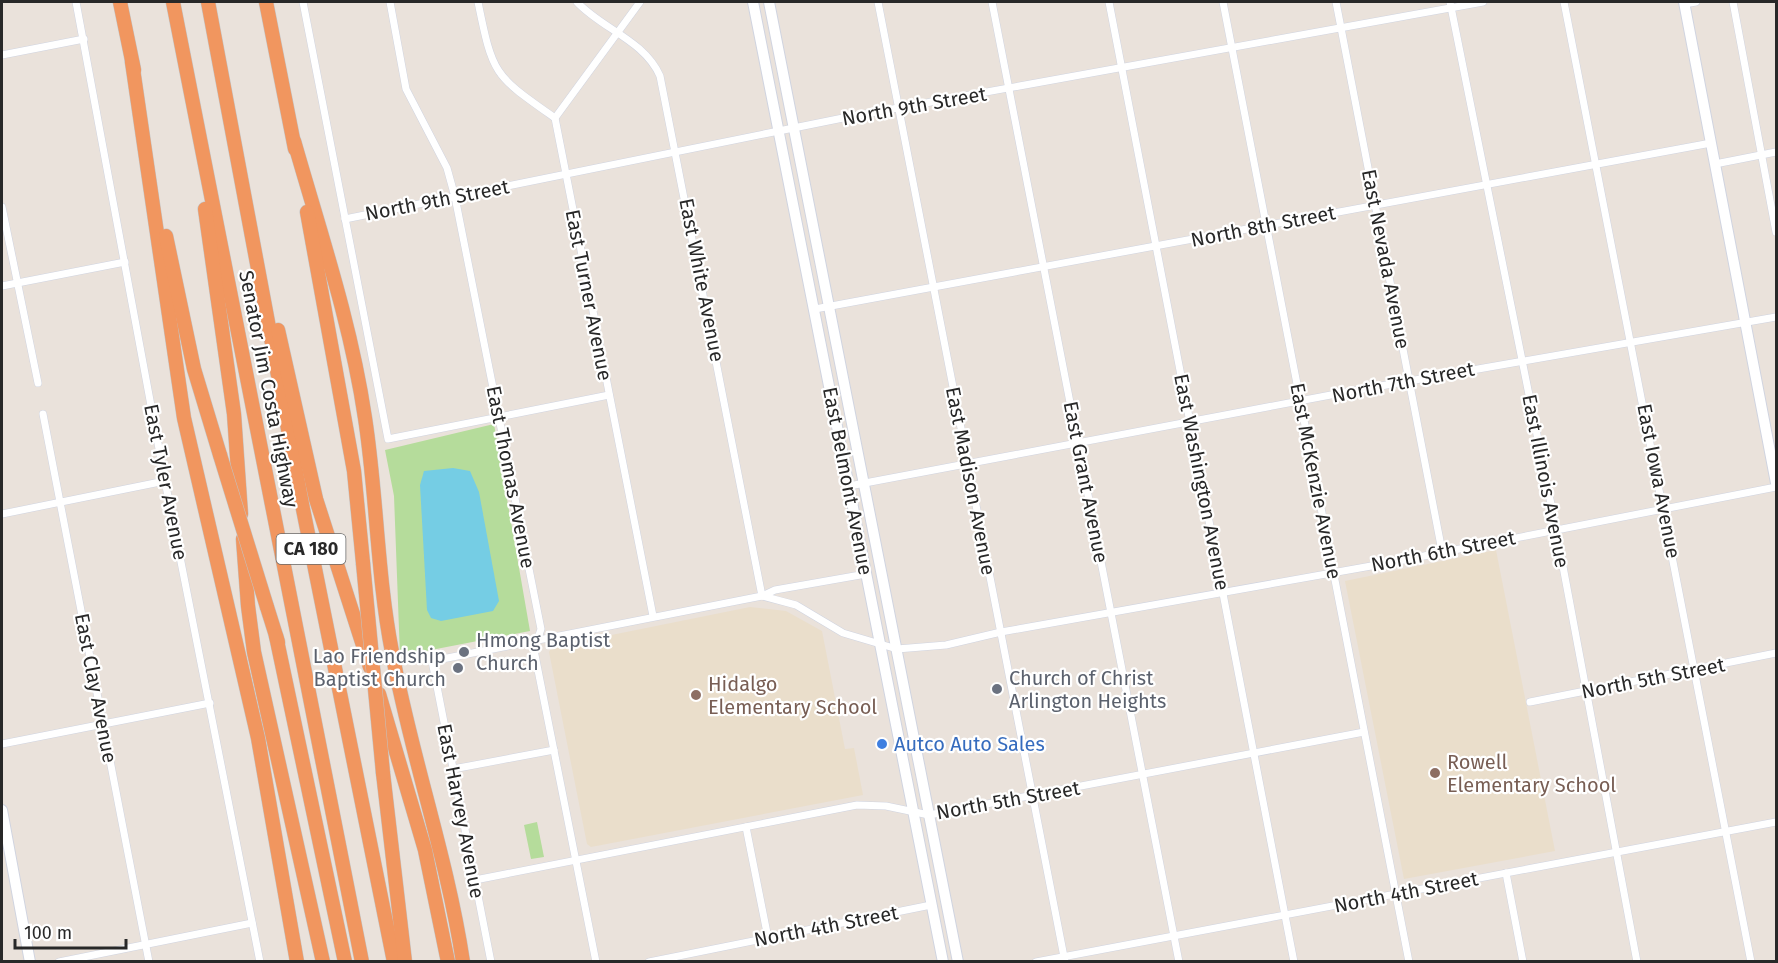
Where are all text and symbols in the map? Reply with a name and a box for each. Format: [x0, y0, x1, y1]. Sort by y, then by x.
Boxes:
street label: North 9th Street [840, 81, 989, 131]
street label: East Nevada Avenue [1357, 167, 1415, 351]
street label: North 9th Street [363, 174, 512, 226]
street label: East White Avenue [674, 196, 730, 364]
street label: North 8th Street [1189, 200, 1338, 252]
street label: East Turner Avenue [561, 207, 617, 383]
street label: Senator Jim Costa Highway [234, 268, 304, 510]
street label: North 7th Street [1330, 356, 1477, 408]
street label: East Washington Avenue [1169, 372, 1235, 592]
street label: East McKenzie Avenue [1285, 381, 1347, 581]
street label: East Thomas Avenue [482, 384, 540, 570]
street label: East Belmont Avenue [818, 385, 878, 577]
street label: East Madison Avenue [941, 385, 1001, 577]
street label: East Illinois Avenue [1517, 392, 1575, 570]
street label: East Grant Avenue [1059, 399, 1113, 565]
street label: East Tyler Avenue [139, 402, 193, 562]
street label: East Iowa Avenue [1632, 402, 1686, 560]
street label: North 6th Street [1369, 525, 1518, 577]
road number: CA 180 [276, 534, 346, 564]
street label: East Clay Avenue [70, 611, 122, 765]
place label: Hmong Baptist Church [476, 628, 611, 675]
place label: Lao Friendship Baptist Church [313, 644, 446, 691]
marker: Hmong Baptist Church [457, 645, 471, 659]
street label: North 5th Street [1579, 652, 1728, 704]
marker: Lao Friendship Baptist Church [451, 661, 465, 675]
place label: Church of Christ Arlington Heights [1009, 666, 1166, 713]
place label: Hidalgo Elementary School [708, 672, 877, 719]
marker: Church of Christ Arlington Heights [990, 682, 1004, 696]
marker: Hidalgo Elementary School [689, 688, 703, 702]
street label: East Harvey Avenue [432, 722, 490, 900]
place label: Autco Auto Sales [894, 732, 1045, 756]
marker: Autco Auto Sales [875, 737, 889, 751]
place label: Rowell Elementary School [1447, 750, 1616, 797]
marker: Rowell Elementary School [1428, 766, 1442, 780]
street label: North 5th Street [934, 775, 1083, 824]
street label: North 4th Street [1332, 866, 1481, 918]
street label: North 4th Street [752, 900, 901, 952]
scale bar [15, 912, 126, 950]
text: 100 m [24, 922, 72, 944]

